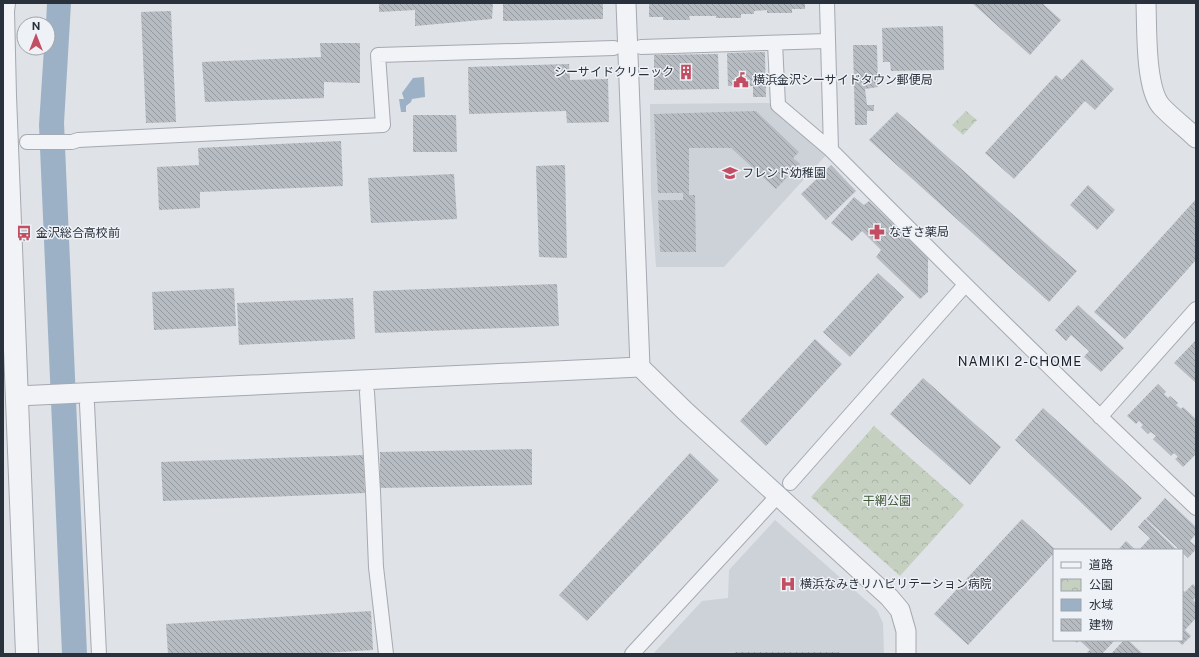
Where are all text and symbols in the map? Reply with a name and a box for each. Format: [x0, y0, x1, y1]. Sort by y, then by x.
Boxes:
north arrow [16, 16, 56, 56]
text: N [32, 20, 40, 32]
building icon: シーサイドクリニック [677, 63, 695, 81]
place label: シーサイドクリニック [554, 65, 674, 79]
public building icon: 横浜金沢シーサイドタウン郵便局 [732, 71, 750, 89]
place label: 横浜金沢シーサイドタウン郵便局 [753, 73, 933, 87]
school or university icon: フレンド幼稚園 [721, 164, 739, 182]
place label: フレンド幼稚園 [742, 166, 826, 180]
pharmacy icon: なぎさ薬局 [868, 223, 886, 241]
bus stop icon: 金沢総合高校前 [15, 224, 33, 242]
place label: なぎさ薬局 [889, 225, 949, 239]
place label: 金沢総合高校前 [36, 226, 120, 240]
district label: NAMIKI 2-CHOME [958, 354, 1082, 369]
park label: 干網公園 [863, 494, 911, 508]
legend [1053, 549, 1183, 641]
text: 道路 [1089, 558, 1113, 572]
hospital icon: 横浜なみきリハビリテーション病院 [779, 575, 797, 593]
place label: 横浜なみきリハビリテーション病院 [800, 577, 992, 591]
text: 公園 [1089, 578, 1113, 592]
text: 水域 [1089, 598, 1113, 612]
text: 建物 [1089, 618, 1113, 632]

